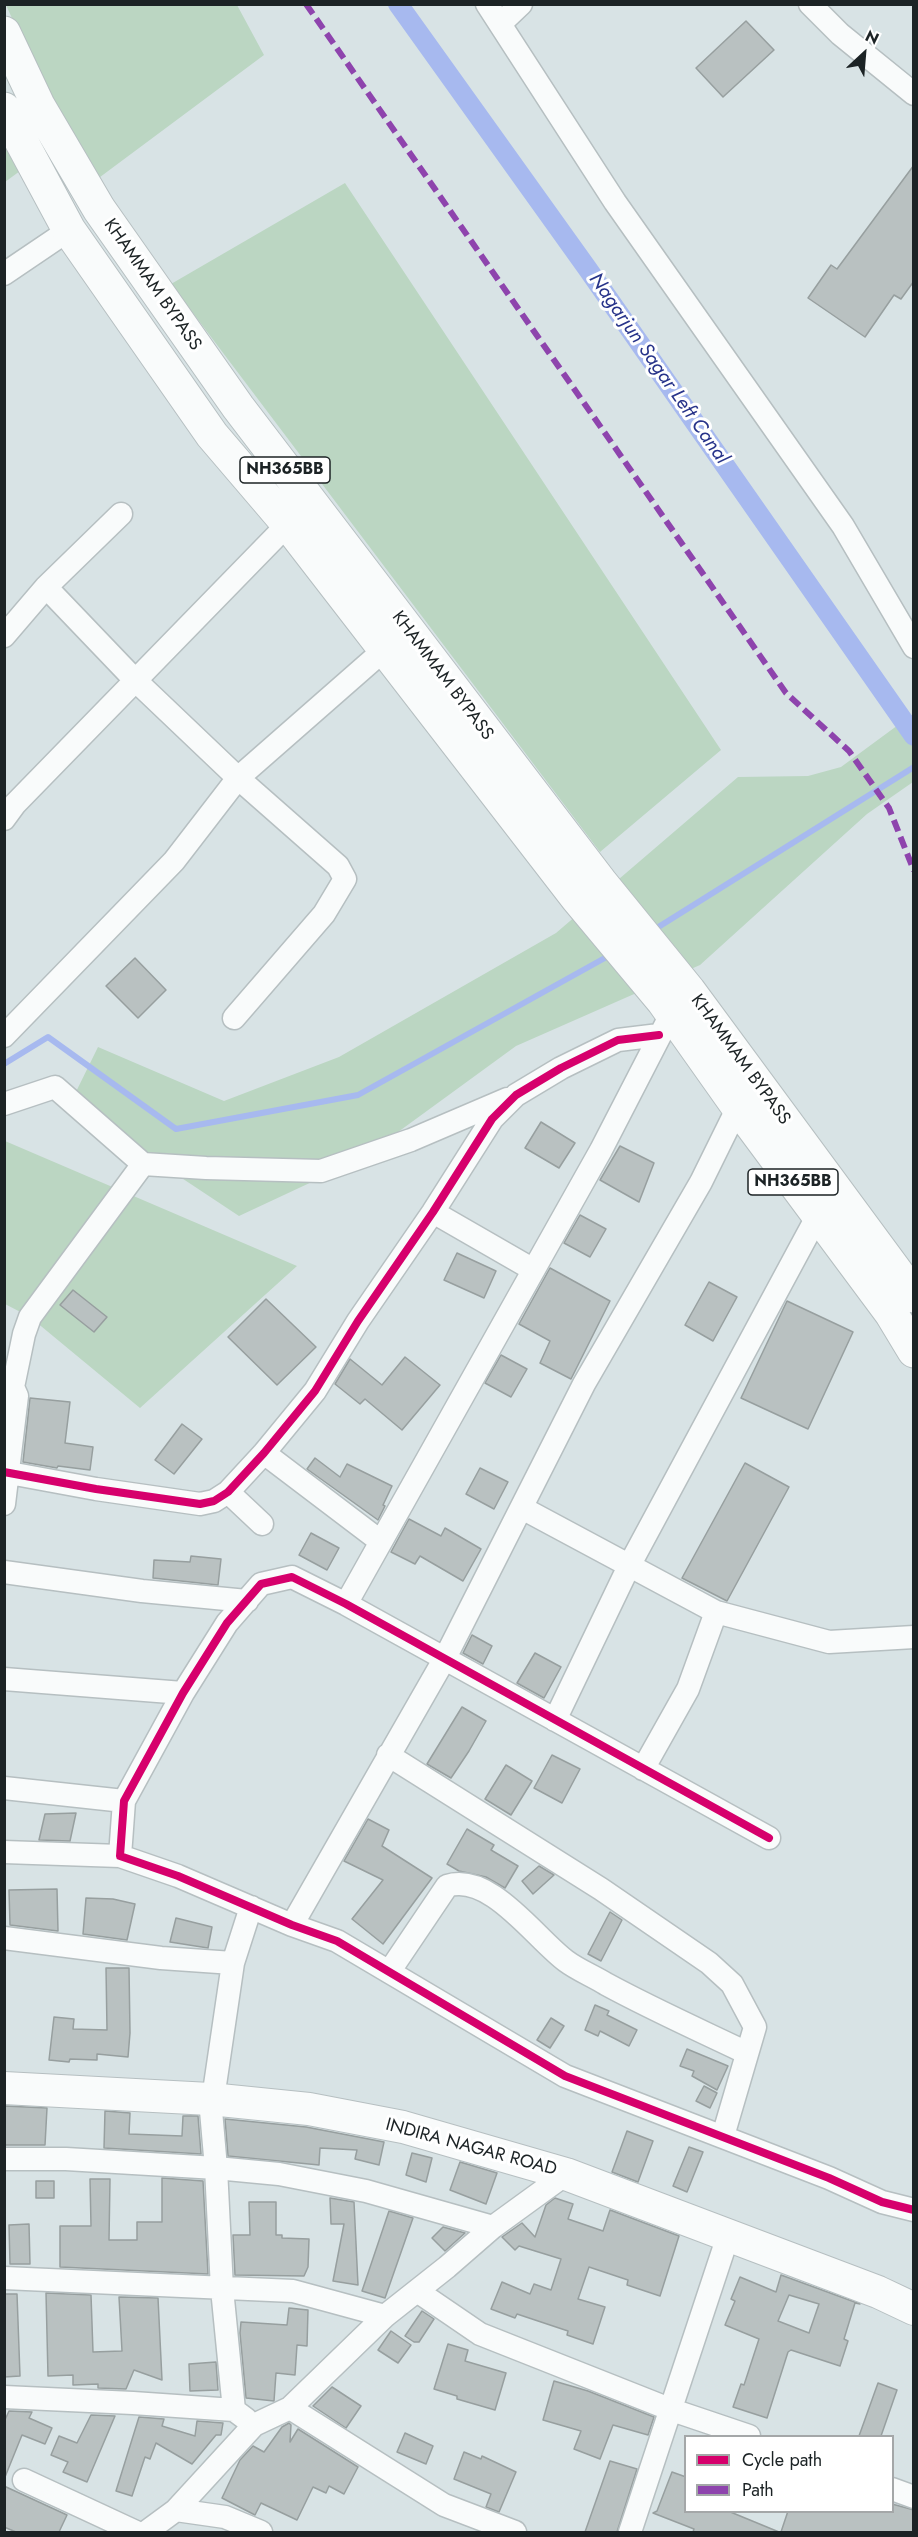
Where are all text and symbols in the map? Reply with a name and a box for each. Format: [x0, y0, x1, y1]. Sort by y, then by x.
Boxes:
north arrow [834, 24, 894, 84]
text: N [861, 24, 883, 50]
street label: KHAMMAM BYPASS [98, 215, 206, 355]
water label: Nagarjun Sagar Left Canal [583, 269, 733, 469]
road number: NH365BB [240, 457, 330, 483]
street label: KHAMMAM BYPASS [387, 607, 497, 745]
street label: KHAMMAM BYPASS [685, 991, 795, 1129]
road number: NH365BB [748, 1169, 838, 1195]
street label: INDIRA NAGAR ROAD [383, 2115, 559, 2181]
legend [684, 2435, 894, 2513]
text: Cycle path [742, 2447, 822, 2473]
text: Path [742, 2477, 774, 2503]

